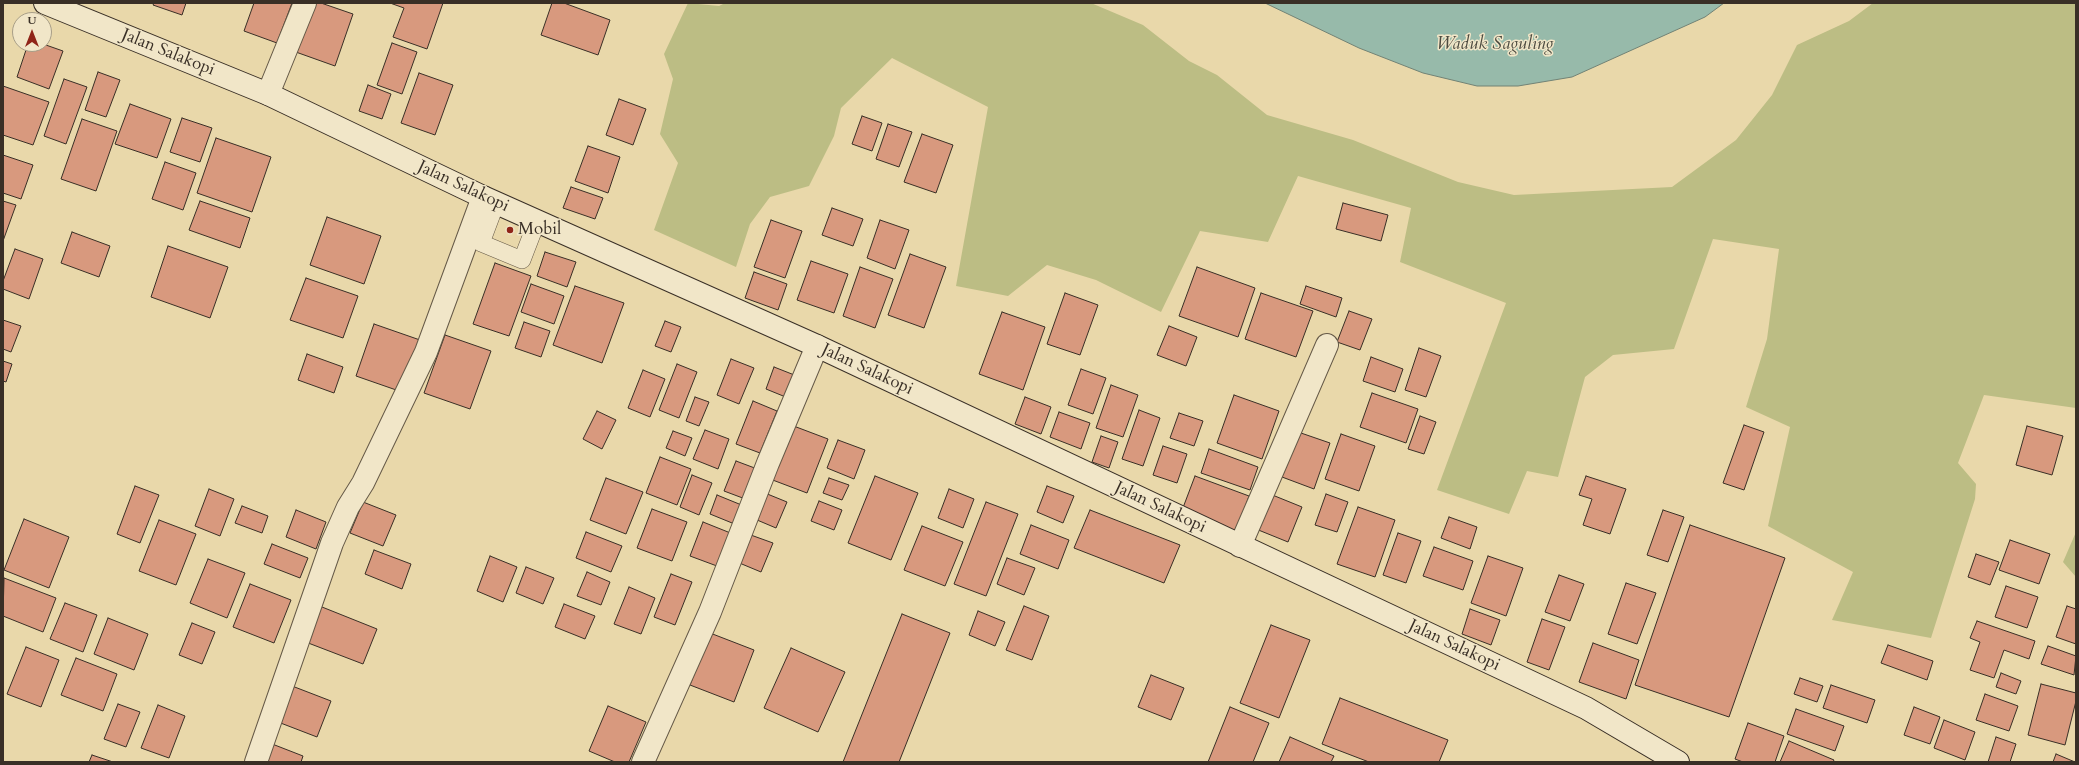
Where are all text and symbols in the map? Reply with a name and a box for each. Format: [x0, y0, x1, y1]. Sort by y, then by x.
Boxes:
north arrow [12, 12, 52, 52]
text: U [28, 13, 36, 28]
street label: Jalan Salakopi [118, 25, 218, 81]
water label: Waduk Saguling [1436, 34, 1554, 56]
street label: Jalan Salakopi [414, 157, 512, 217]
place label: Mobil [518, 220, 561, 240]
marker: Mobil [505, 225, 515, 235]
street label: Jalan Salakopi [818, 340, 916, 400]
street label: Jalan Salakopi [1111, 478, 1209, 538]
street label: Jalan Salakopi [1405, 616, 1503, 676]

